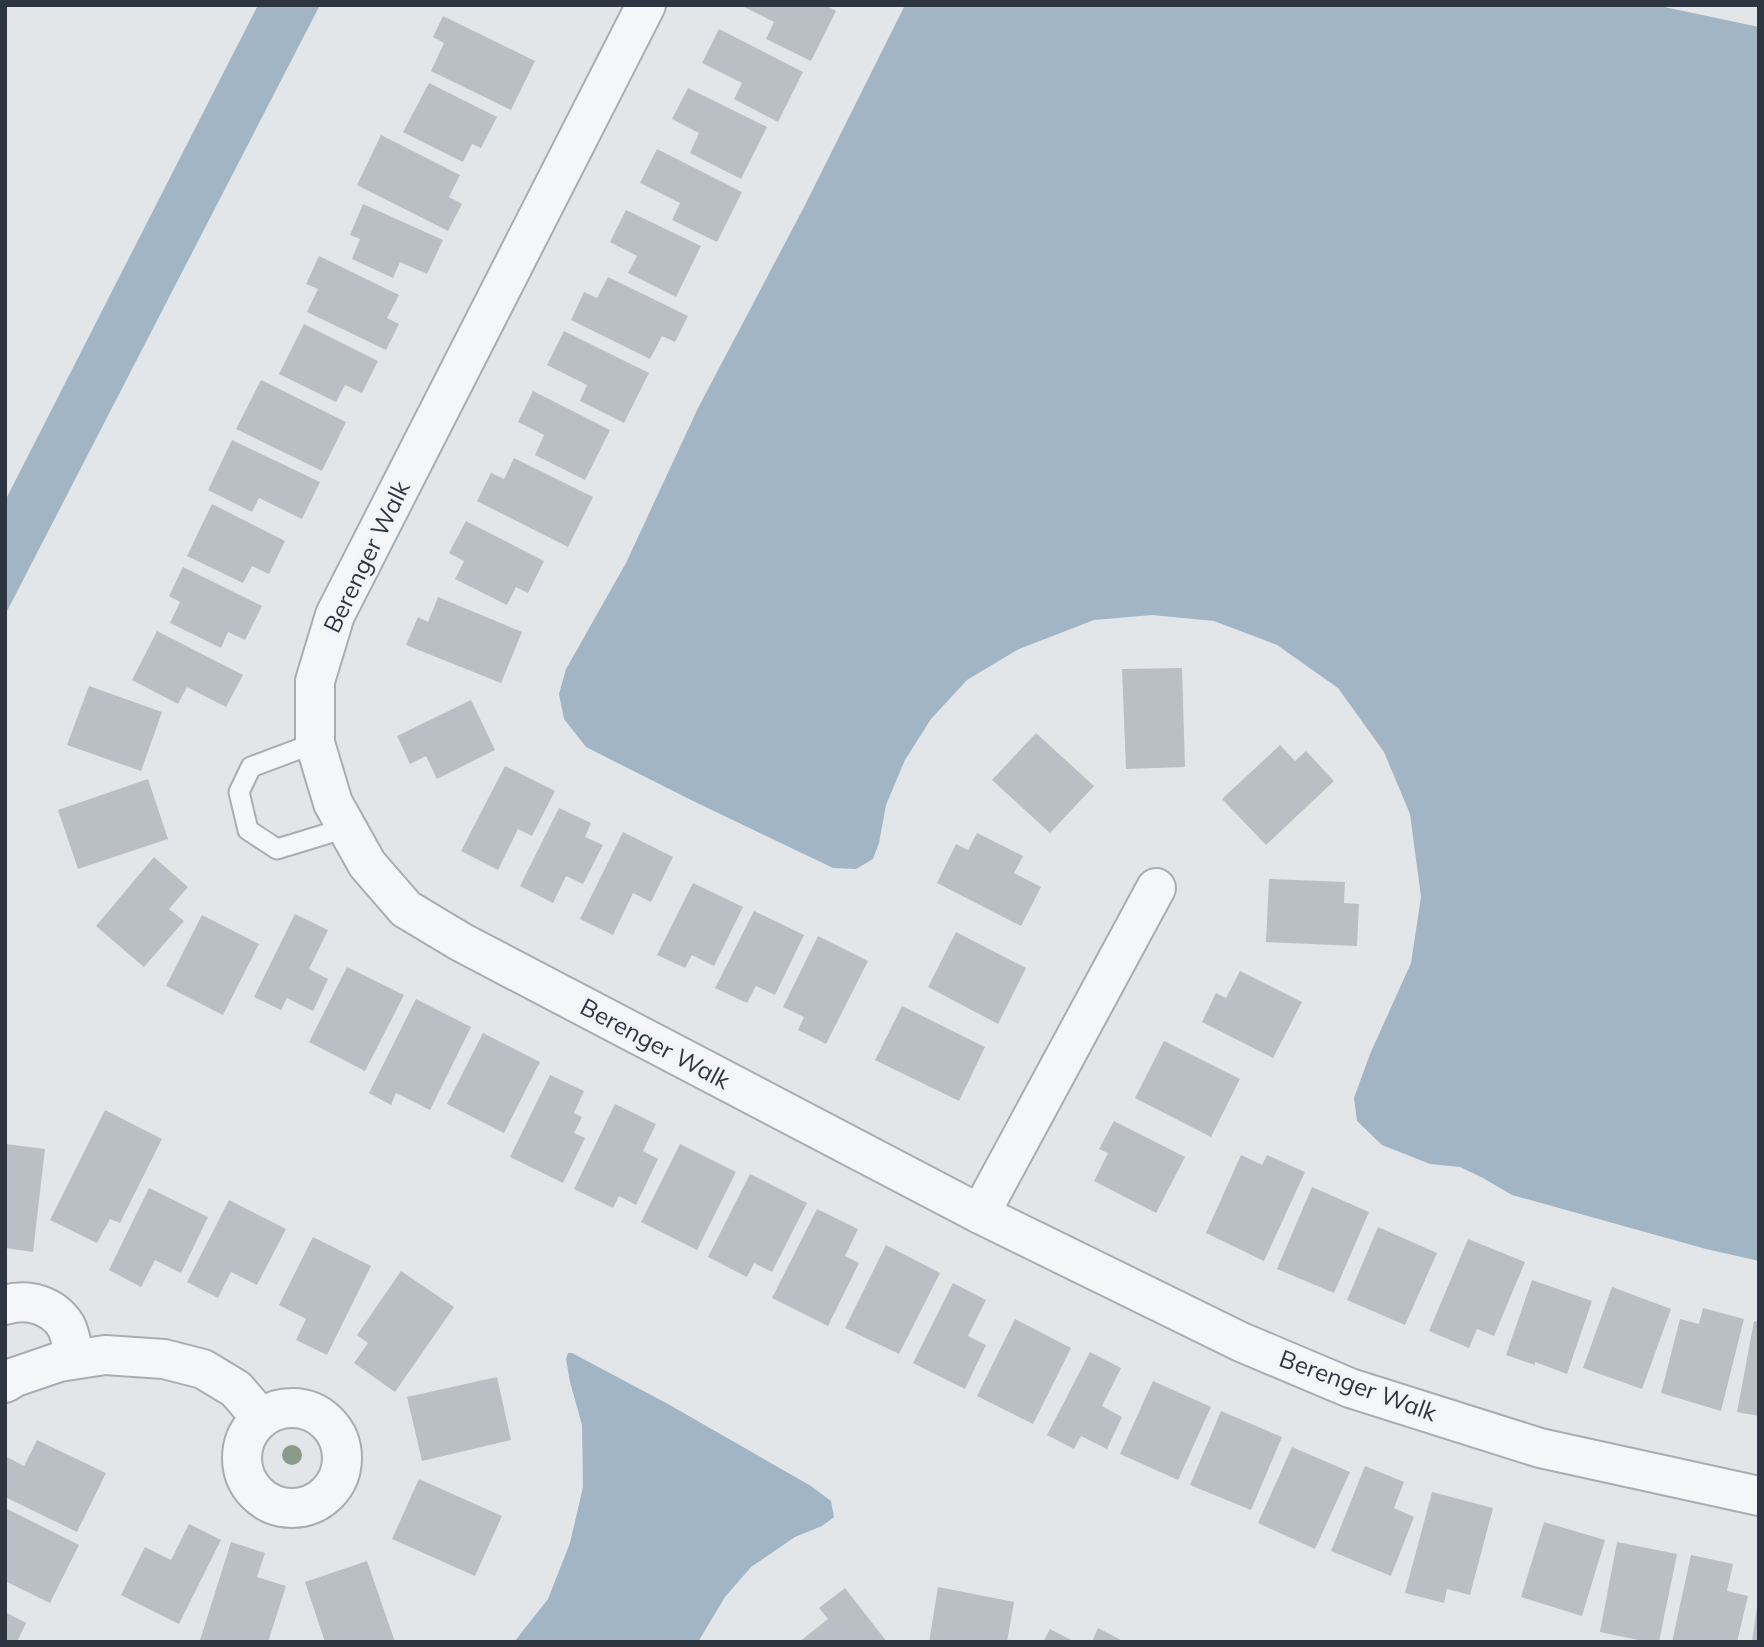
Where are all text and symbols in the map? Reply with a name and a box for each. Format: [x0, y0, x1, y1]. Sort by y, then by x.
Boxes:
street label: Berenger Walk [316, 475, 416, 637]
street label: Berenger Walk [575, 991, 736, 1095]
street label: Berenger Walk [1276, 1343, 1442, 1428]

